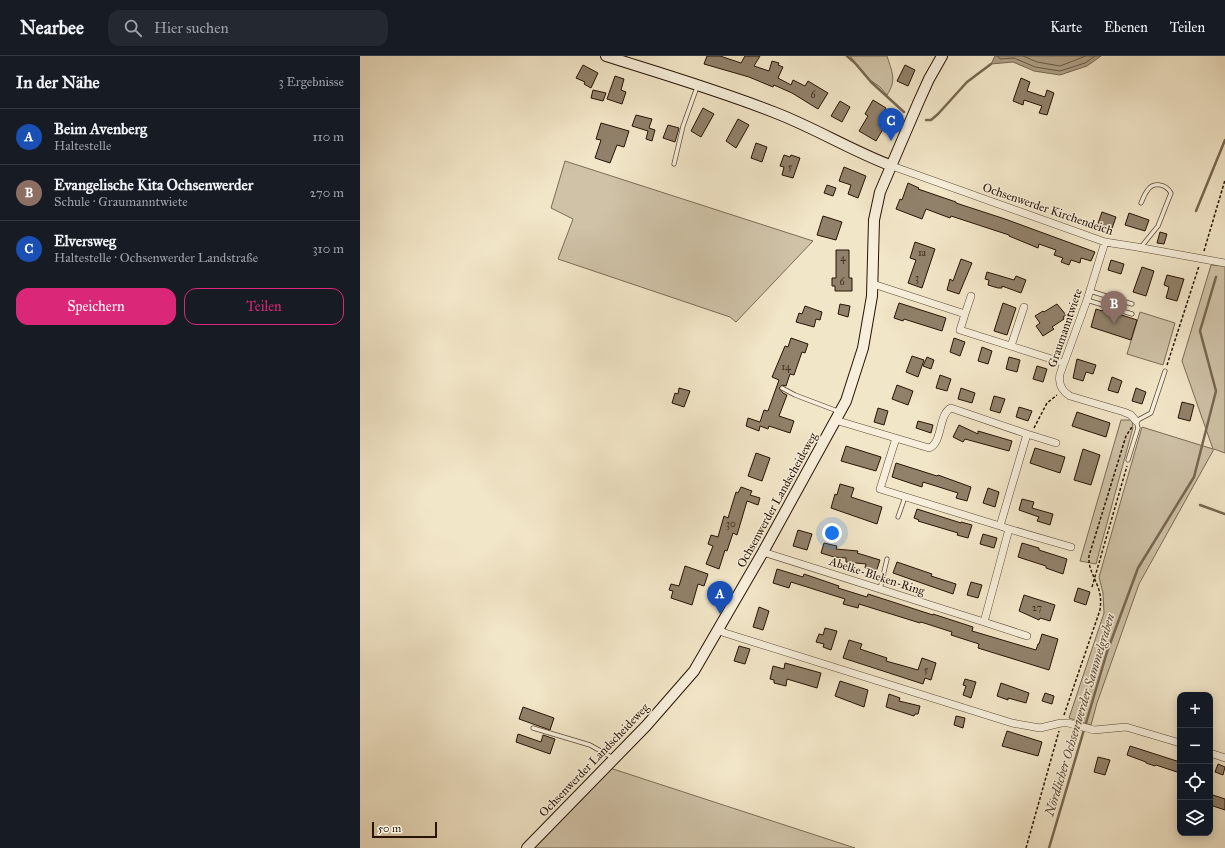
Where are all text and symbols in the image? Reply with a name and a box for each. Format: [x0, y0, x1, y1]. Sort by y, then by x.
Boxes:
search box [108, 10, 388, 46]
text: Nearbee [20, 16, 84, 39]
icon: search [122, 17, 144, 39]
text: Hier suchen [154, 19, 229, 37]
text: Karte [1050, 19, 1082, 36]
text: Ebenen [1104, 19, 1148, 36]
text: Teilen [1170, 19, 1205, 36]
text: In der Nähe [16, 72, 100, 93]
text: 3 Ergebnisse [279, 74, 344, 90]
house number: 6 [810, 89, 816, 101]
pin: C [878, 108, 904, 141]
text: Beim Avenberg [54, 120, 147, 138]
text: A [25, 129, 33, 145]
text: 110 m [312, 129, 344, 145]
text: Haltestelle [54, 138, 111, 154]
house number: 5 [788, 161, 793, 173]
text: Evangelische Kita Ochsenwerder [54, 176, 253, 194]
street label: Ochsenwerder Kirchendeich [981, 180, 1116, 238]
text: B [25, 185, 33, 201]
text: 270 m [310, 185, 344, 201]
text: Schule · Graumanntwiete [54, 194, 188, 210]
text: Elversweg [54, 232, 116, 250]
text: C [25, 241, 33, 257]
text: 310 m [312, 241, 344, 257]
house number: 1a [918, 247, 927, 259]
text: Haltestelle · Ochsenwerder Landstraße [54, 250, 258, 266]
house number: 4 [840, 252, 846, 264]
house number: 3 [915, 272, 919, 284]
house number: 6 [839, 276, 845, 288]
street label: Graumanntwiete [1045, 287, 1085, 369]
button: Speichern [16, 288, 176, 325]
button: Teilen [184, 288, 344, 325]
pin: B [1101, 291, 1127, 324]
house number: 14 [781, 361, 791, 373]
street label: Ochsenwerder Landscheideweg [734, 430, 821, 570]
house number: 30 [726, 518, 736, 530]
your location [822, 523, 842, 543]
street label: Abelke-Bleken-Ring [826, 554, 927, 599]
pin: A [707, 581, 733, 614]
house number: 27 [1032, 602, 1042, 614]
water label: Nördlicher Ochsenwerder Sammelgraben [1041, 612, 1119, 819]
house number: 5 [924, 664, 929, 676]
map controls [1177, 692, 1213, 836]
button: + [1177, 692, 1213, 728]
street label: Ochsenwerder Landscheideweg [536, 700, 653, 820]
button: − [1177, 728, 1213, 764]
button: locate [1177, 764, 1213, 800]
button: layers [1177, 800, 1213, 836]
scale bar [372, 820, 437, 839]
text: 50 m [378, 822, 401, 835]

